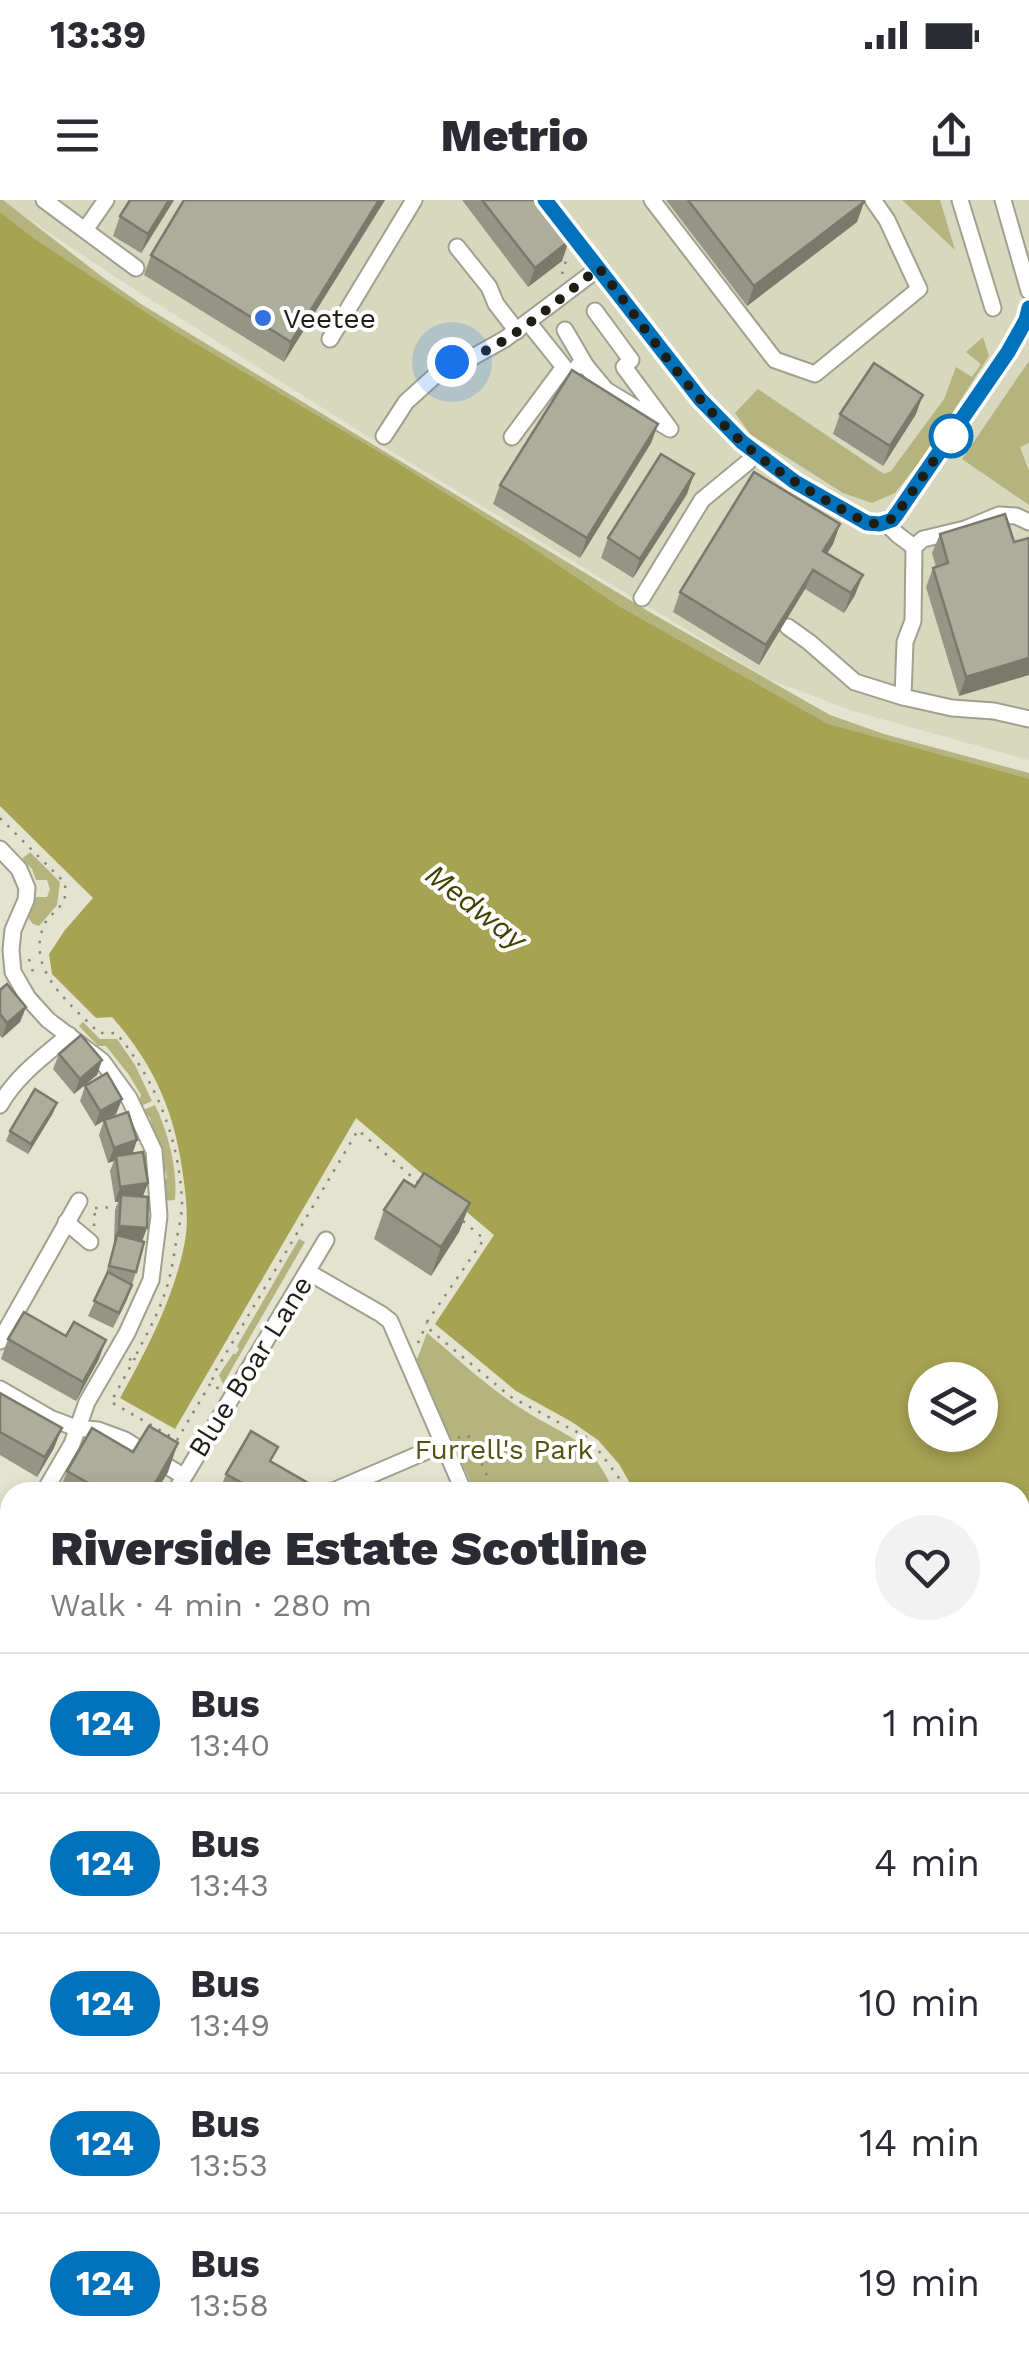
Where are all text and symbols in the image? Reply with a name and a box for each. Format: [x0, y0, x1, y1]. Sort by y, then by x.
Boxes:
text: 13:39 [50, 13, 146, 57]
icon: menu [50, 108, 105, 163]
icon: share [924, 108, 979, 163]
text: Metrio [441, 109, 588, 162]
place label: Veetee [283, 302, 376, 335]
marker: Veetee [252, 307, 274, 329]
your location [427, 337, 477, 387]
unlabelled marker [930, 415, 972, 457]
water label: Medway [419, 856, 535, 958]
street label: Blue Boar Lane [182, 1270, 319, 1463]
map controls [908, 1362, 998, 1452]
button: layers [908, 1362, 998, 1452]
park label: Furrell's Park [415, 1433, 594, 1466]
button: heart [875, 1515, 980, 1620]
text: Riverside Estate Scotline [50, 1520, 647, 1577]
text: Walk · 4 min · 280 m [50, 1586, 372, 1624]
text: Bus [190, 1682, 260, 1726]
text: 1 min [882, 1701, 980, 1745]
text: 124 [76, 1702, 134, 1744]
text: 13:40 [190, 1726, 270, 1764]
text: Bus [190, 1822, 260, 1866]
text: 4 min [874, 1841, 980, 1885]
text: 124 [76, 1842, 134, 1884]
text: 13:43 [190, 1866, 269, 1904]
text: Bus [190, 1962, 260, 2006]
text: 10 min [859, 1981, 980, 2025]
text: 124 [76, 1982, 134, 2024]
text: 13:49 [190, 2006, 270, 2044]
text: Bus [190, 2102, 260, 2146]
text: 14 min [859, 2121, 980, 2165]
text: 124 [76, 2122, 134, 2164]
text: 13:53 [190, 2146, 268, 2184]
text: Bus [190, 2242, 260, 2286]
text: 19 min [859, 2261, 980, 2305]
text: 124 [76, 2262, 134, 2304]
text: 13:58 [190, 2286, 269, 2324]

